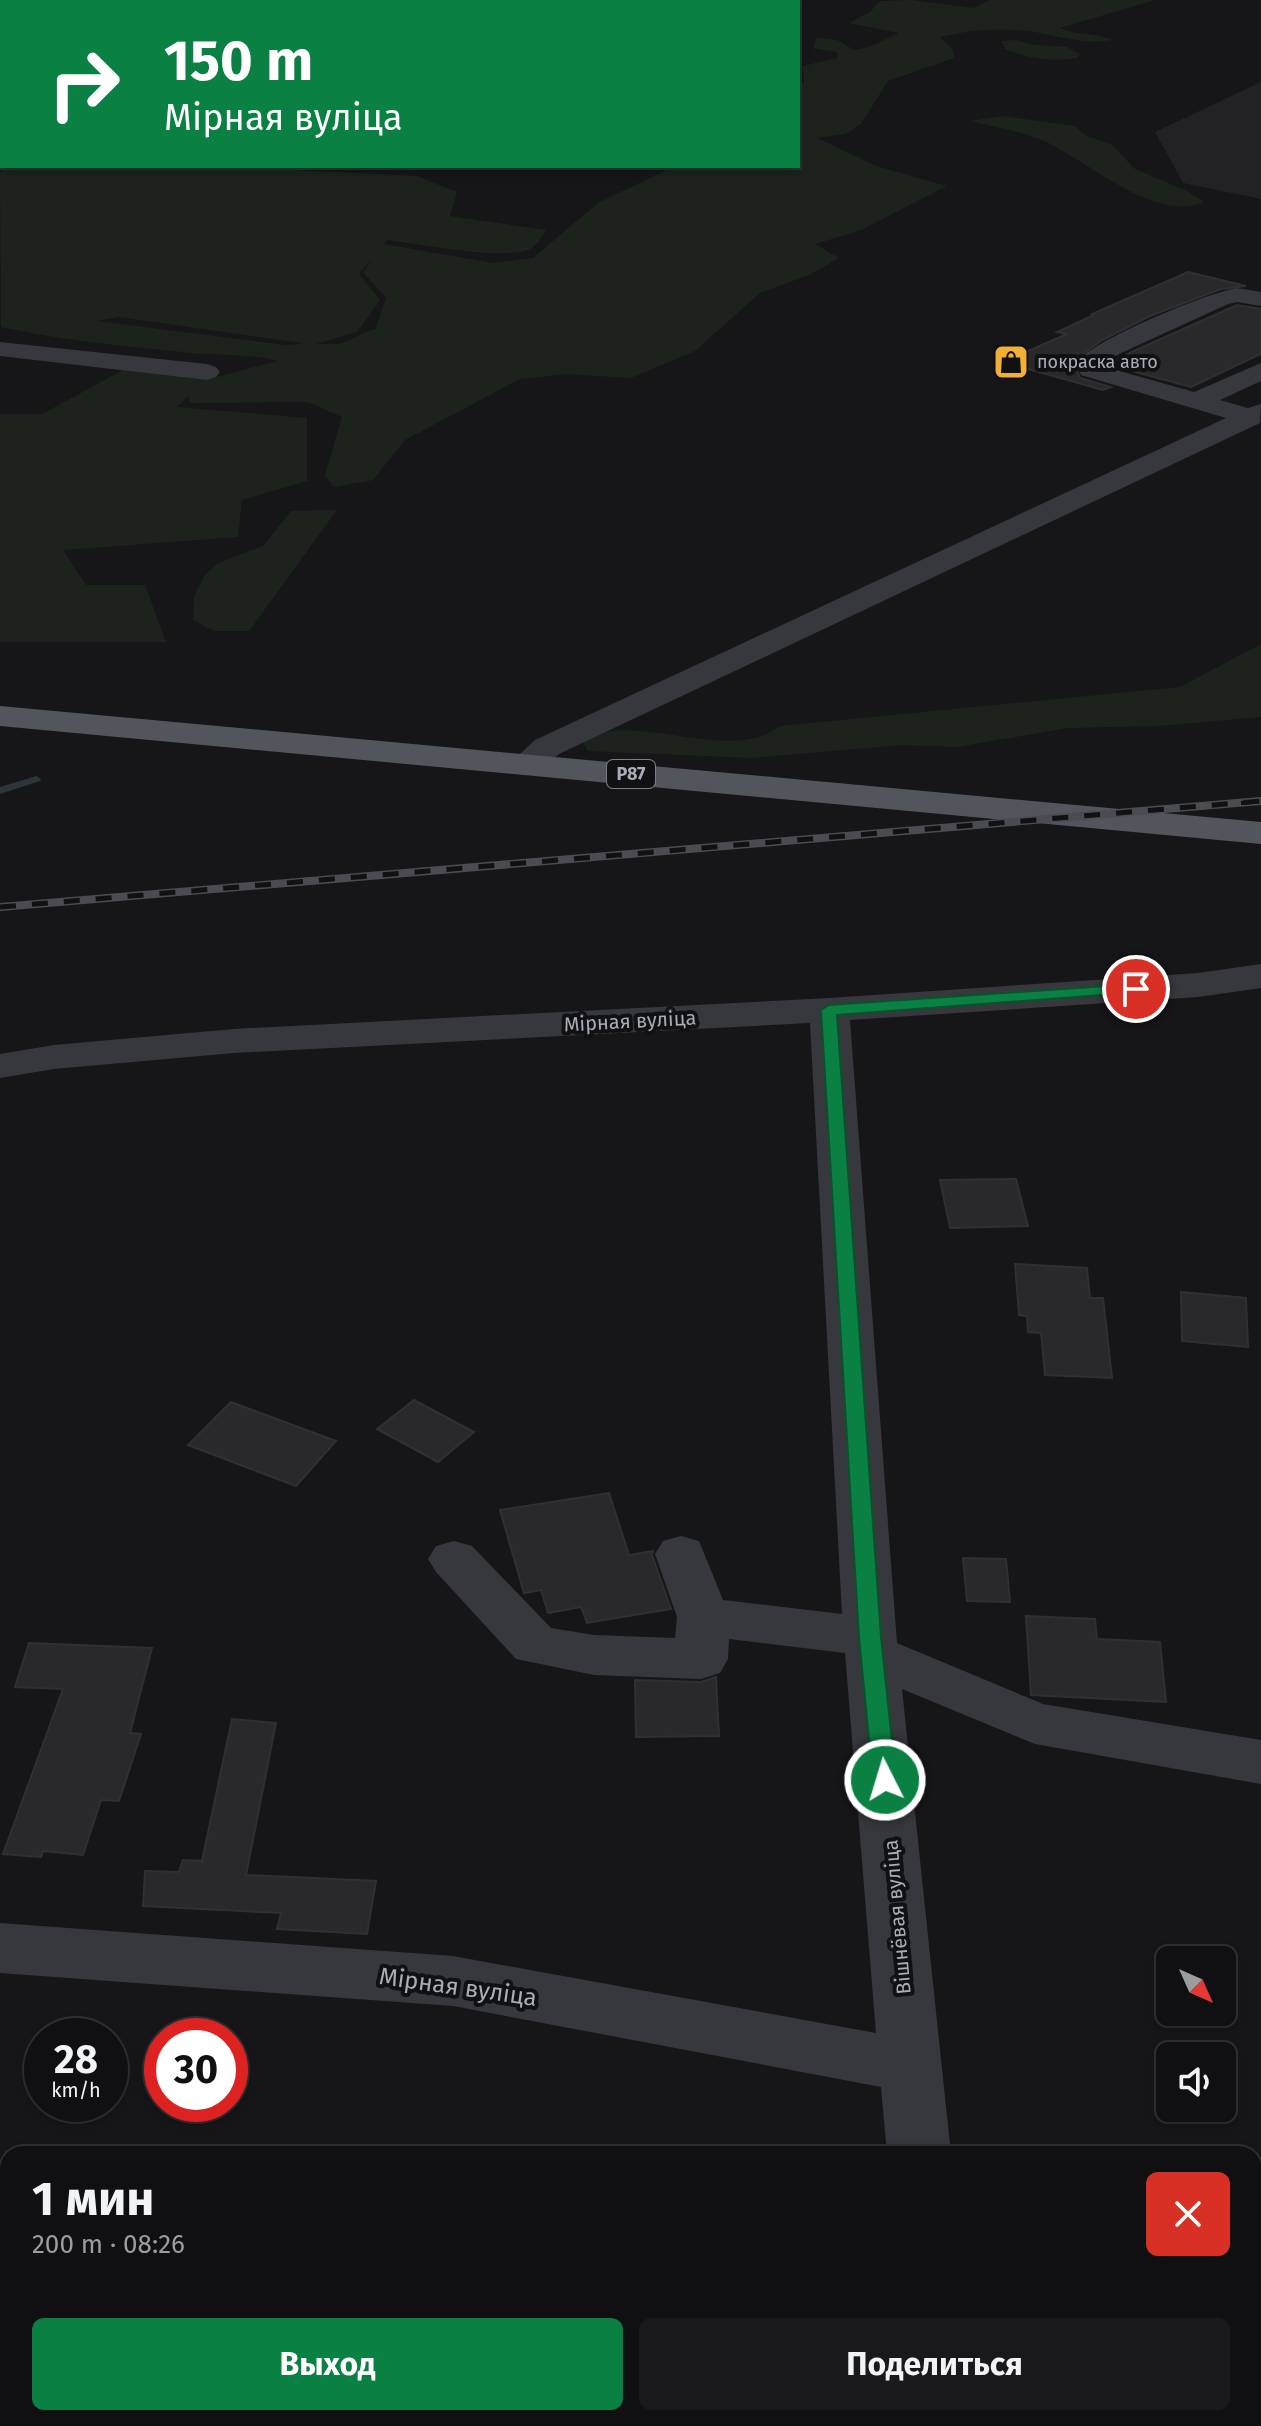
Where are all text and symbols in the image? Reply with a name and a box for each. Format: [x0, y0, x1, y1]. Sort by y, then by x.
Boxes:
text: 150 m [164, 28, 313, 95]
icon: right [32, 32, 136, 136]
text: Мірная вуліца [164, 96, 403, 140]
shop icon: покраска авто [992, 343, 1030, 381]
place label: покраска авто [1037, 351, 1158, 373]
road number: Р87 [607, 760, 655, 788]
pin [1102, 955, 1170, 1023]
icon: arrive [1114, 967, 1158, 1011]
street label: Мірная вуліца [563, 1006, 697, 1036]
position arrow [843, 1738, 927, 1822]
street label: Вішнёвая вуліца [878, 1839, 916, 1995]
north arrow [1156, 1946, 1236, 2026]
map controls [1156, 1946, 1236, 2122]
street label: Мірная вуліца [377, 1962, 539, 2012]
speed limit sign: 30 [144, 2018, 248, 2122]
text: 28 [54, 2036, 98, 2084]
button: sound [1156, 2042, 1236, 2122]
text: km/h [51, 2078, 101, 2102]
text: 1 мин [32, 2170, 154, 2228]
button: close [1146, 2172, 1230, 2256]
text: 200 m · 08:26 [32, 2229, 185, 2260]
button: Выход [32, 2318, 623, 2410]
button: Поделиться [639, 2318, 1230, 2410]

